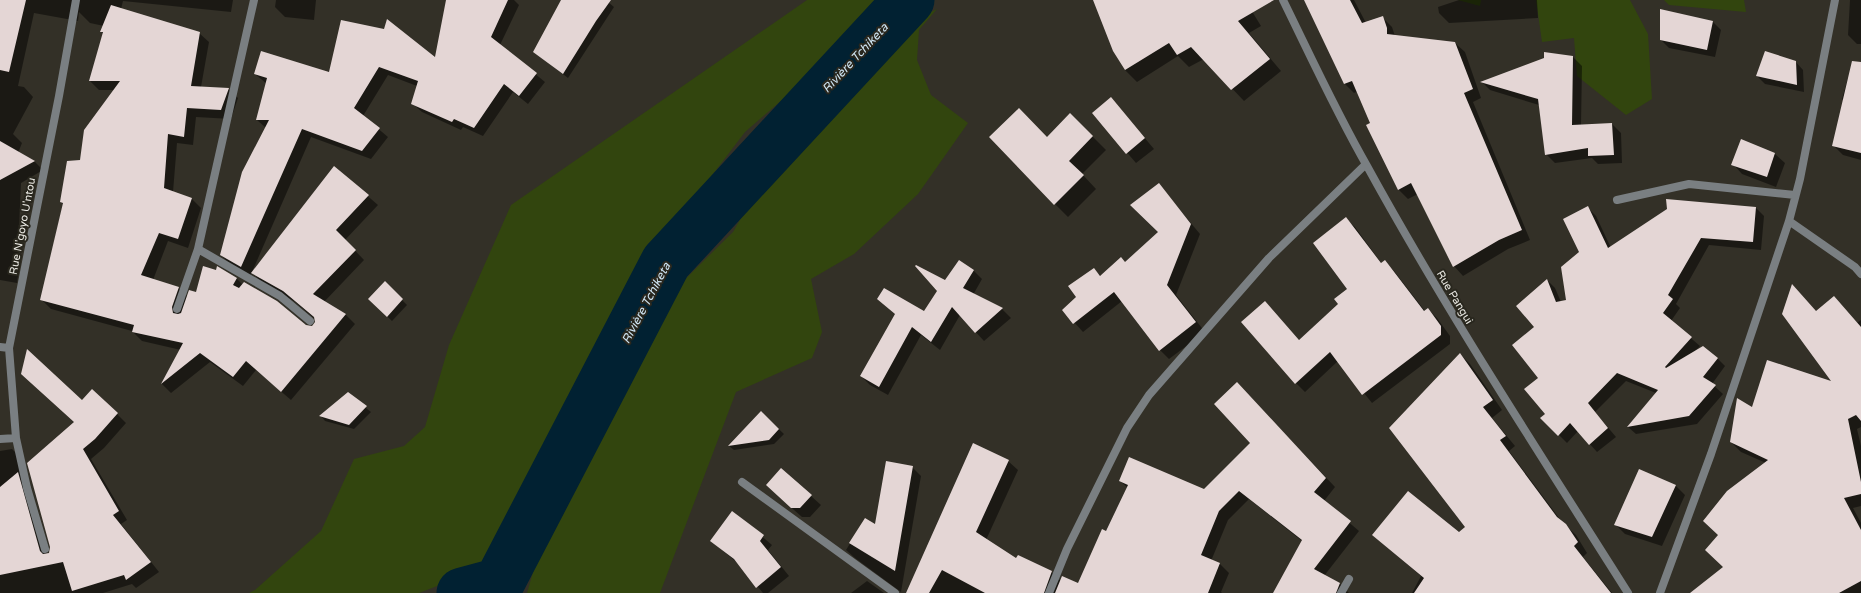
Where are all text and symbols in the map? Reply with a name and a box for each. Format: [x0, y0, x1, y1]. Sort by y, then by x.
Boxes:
water label: Rivière Tchiketa [819, 20, 891, 96]
street label: Rue N'goyo U'ntou [7, 176, 38, 276]
water label: Rivière Tchiketa [619, 260, 673, 346]
street label: Rue Pangui [1434, 268, 1476, 326]

